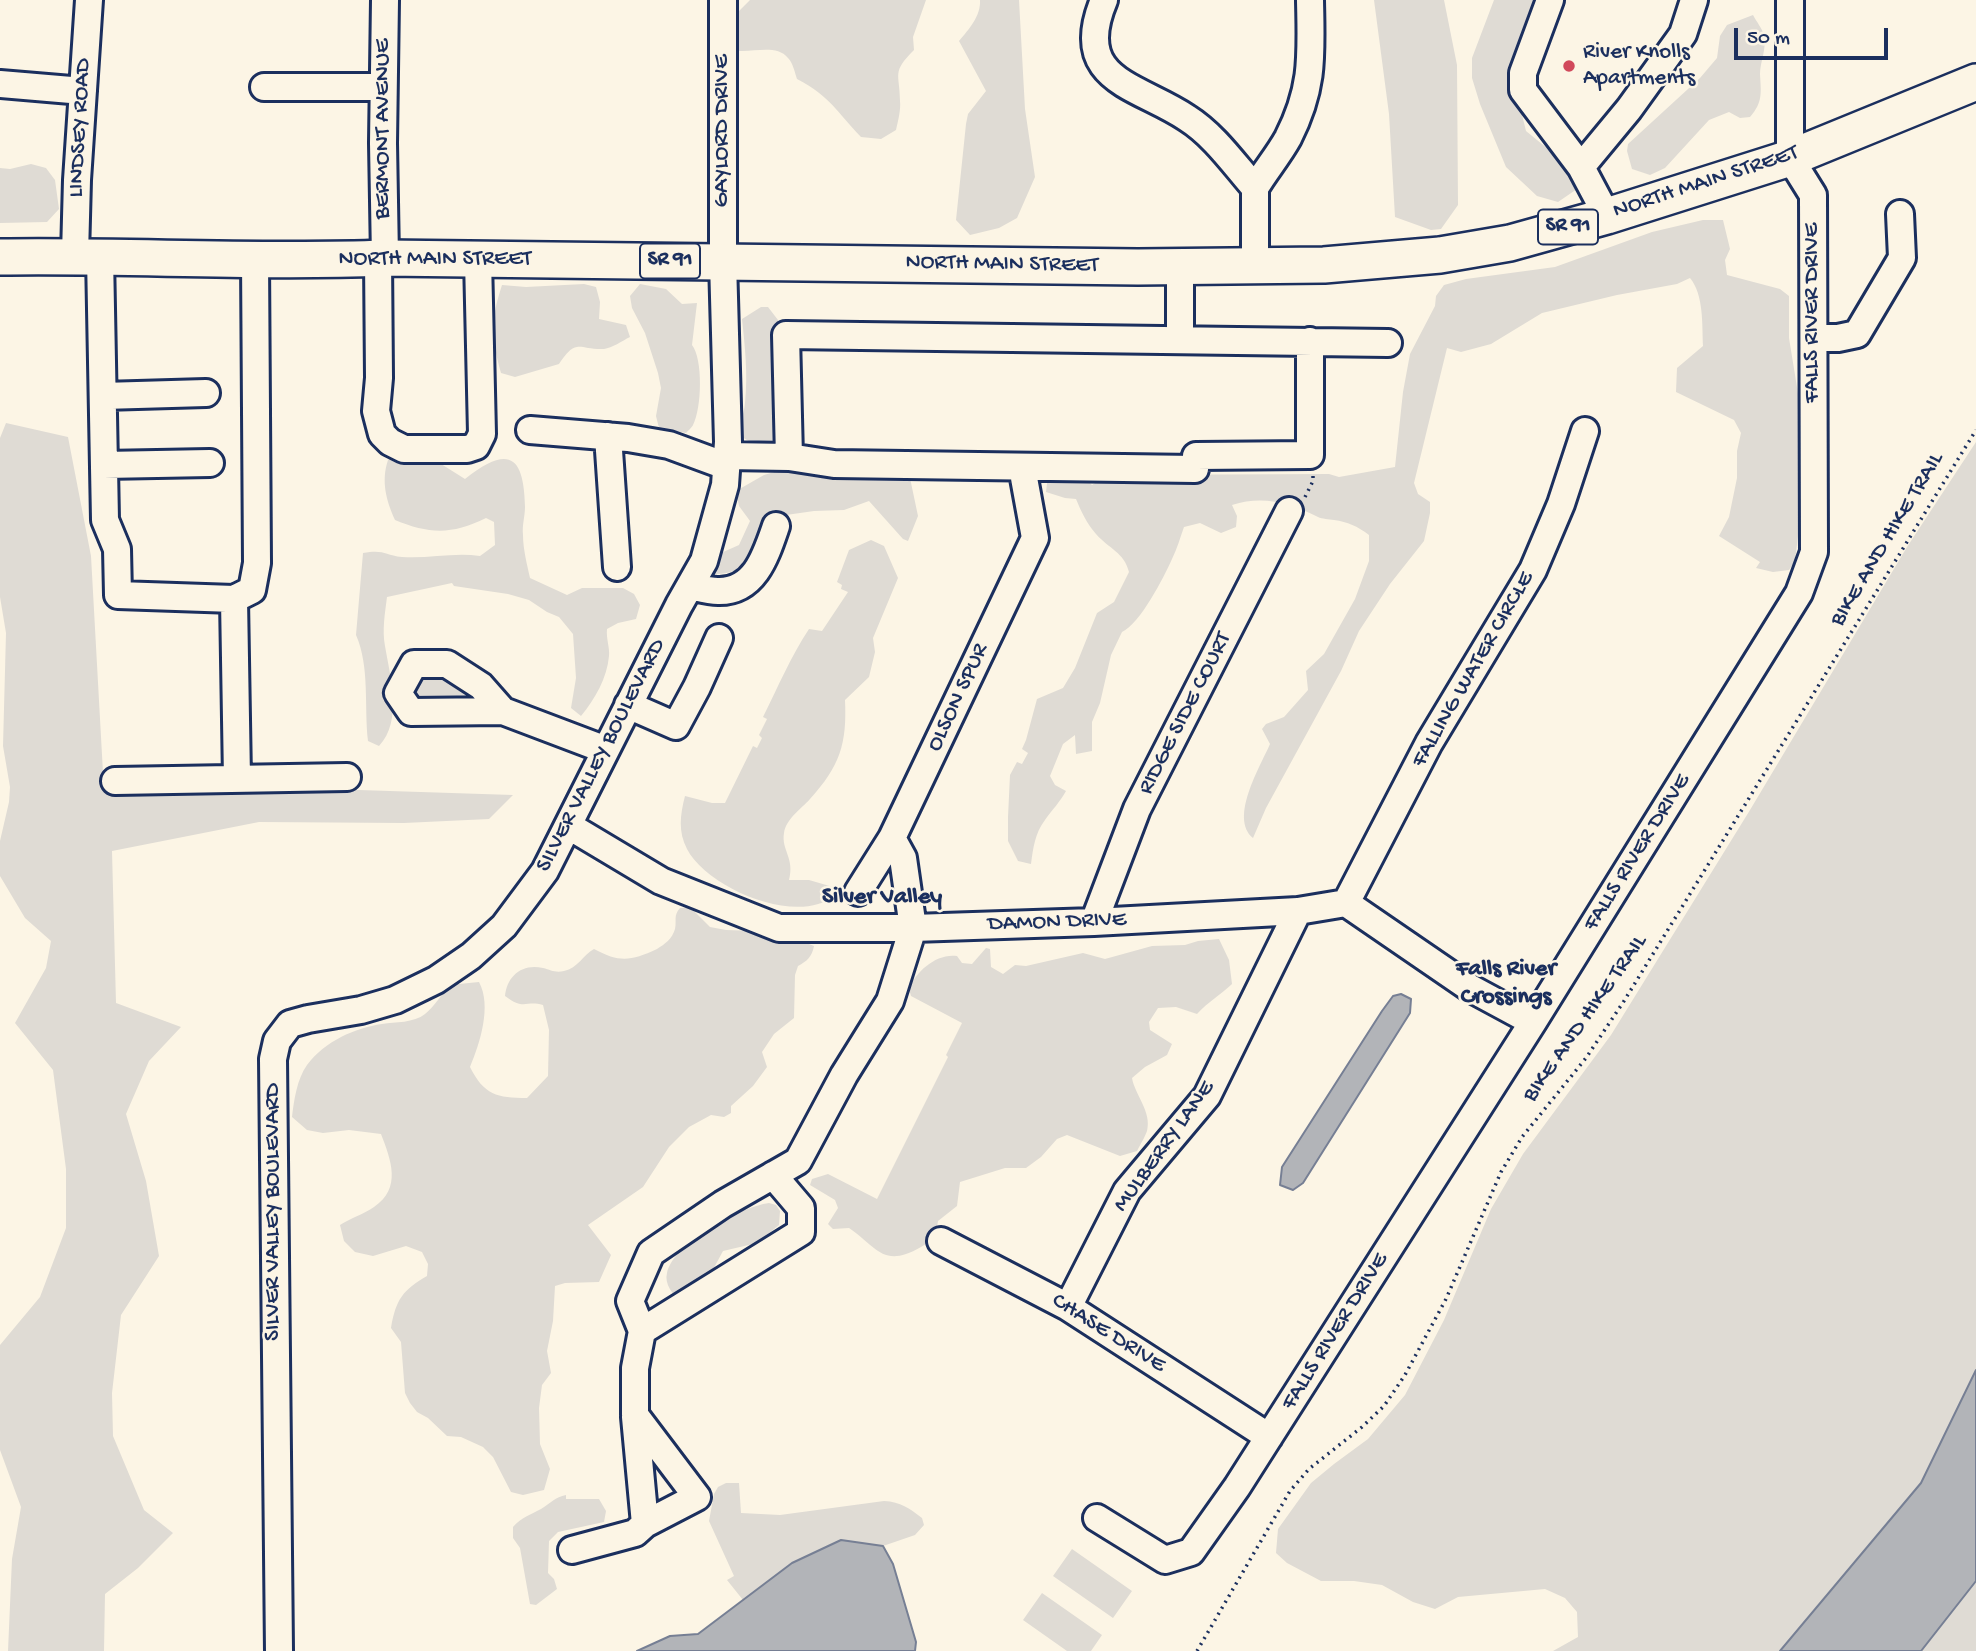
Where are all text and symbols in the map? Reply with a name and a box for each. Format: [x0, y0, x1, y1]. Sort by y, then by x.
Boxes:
scale bar [1738, 14, 1892, 58]
text: 50 m [1747, 27, 1790, 52]
street label: BERMONT AVENUE [370, 39, 398, 219]
place label: River Knolls Apartments [1583, 39, 1695, 93]
street label: GAYLORD DRIVE [709, 54, 737, 208]
street label: LINDSEY ROAD [64, 58, 98, 198]
marker: River Knolls Apartments [1561, 58, 1577, 74]
street label: NORTH MAIN STREET [1610, 140, 1802, 226]
road number: SR 91 [1538, 210, 1598, 244]
street label: FALLS RIVER DRIVE [1799, 223, 1827, 403]
road number: SR 91 [640, 244, 700, 278]
street label: NORTH MAIN STREET [339, 246, 531, 274]
street label: NORTH MAIN STREET [905, 250, 1099, 280]
street label: BIKE AND HIKE TRAIL [1825, 448, 1951, 632]
street label: FALLING WATER CIRCLE [1407, 567, 1541, 773]
street label: RIDGE SIDE COURT [1133, 628, 1239, 800]
street label: SILVER VALLEY BOULEVARD [531, 635, 673, 877]
street label: OLSON SPUR [922, 640, 996, 756]
street label: FALLS RIVER DRIVE [1579, 769, 1697, 937]
district label: Silver Valley [822, 884, 942, 912]
street label: DAMON DRIVE [987, 907, 1127, 939]
street label: BIKE AND HIKE TRAIL [1518, 930, 1654, 1108]
district label: Falls River Crossings [1456, 956, 1556, 1012]
street label: MULBERRY LANE [1108, 1076, 1222, 1218]
street label: SILVER VALLEY BOULEVARD [260, 1083, 288, 1341]
street label: FALLS RIVER DRIVE [1277, 1248, 1395, 1416]
street label: CHASE DRIVE [1046, 1288, 1170, 1380]

